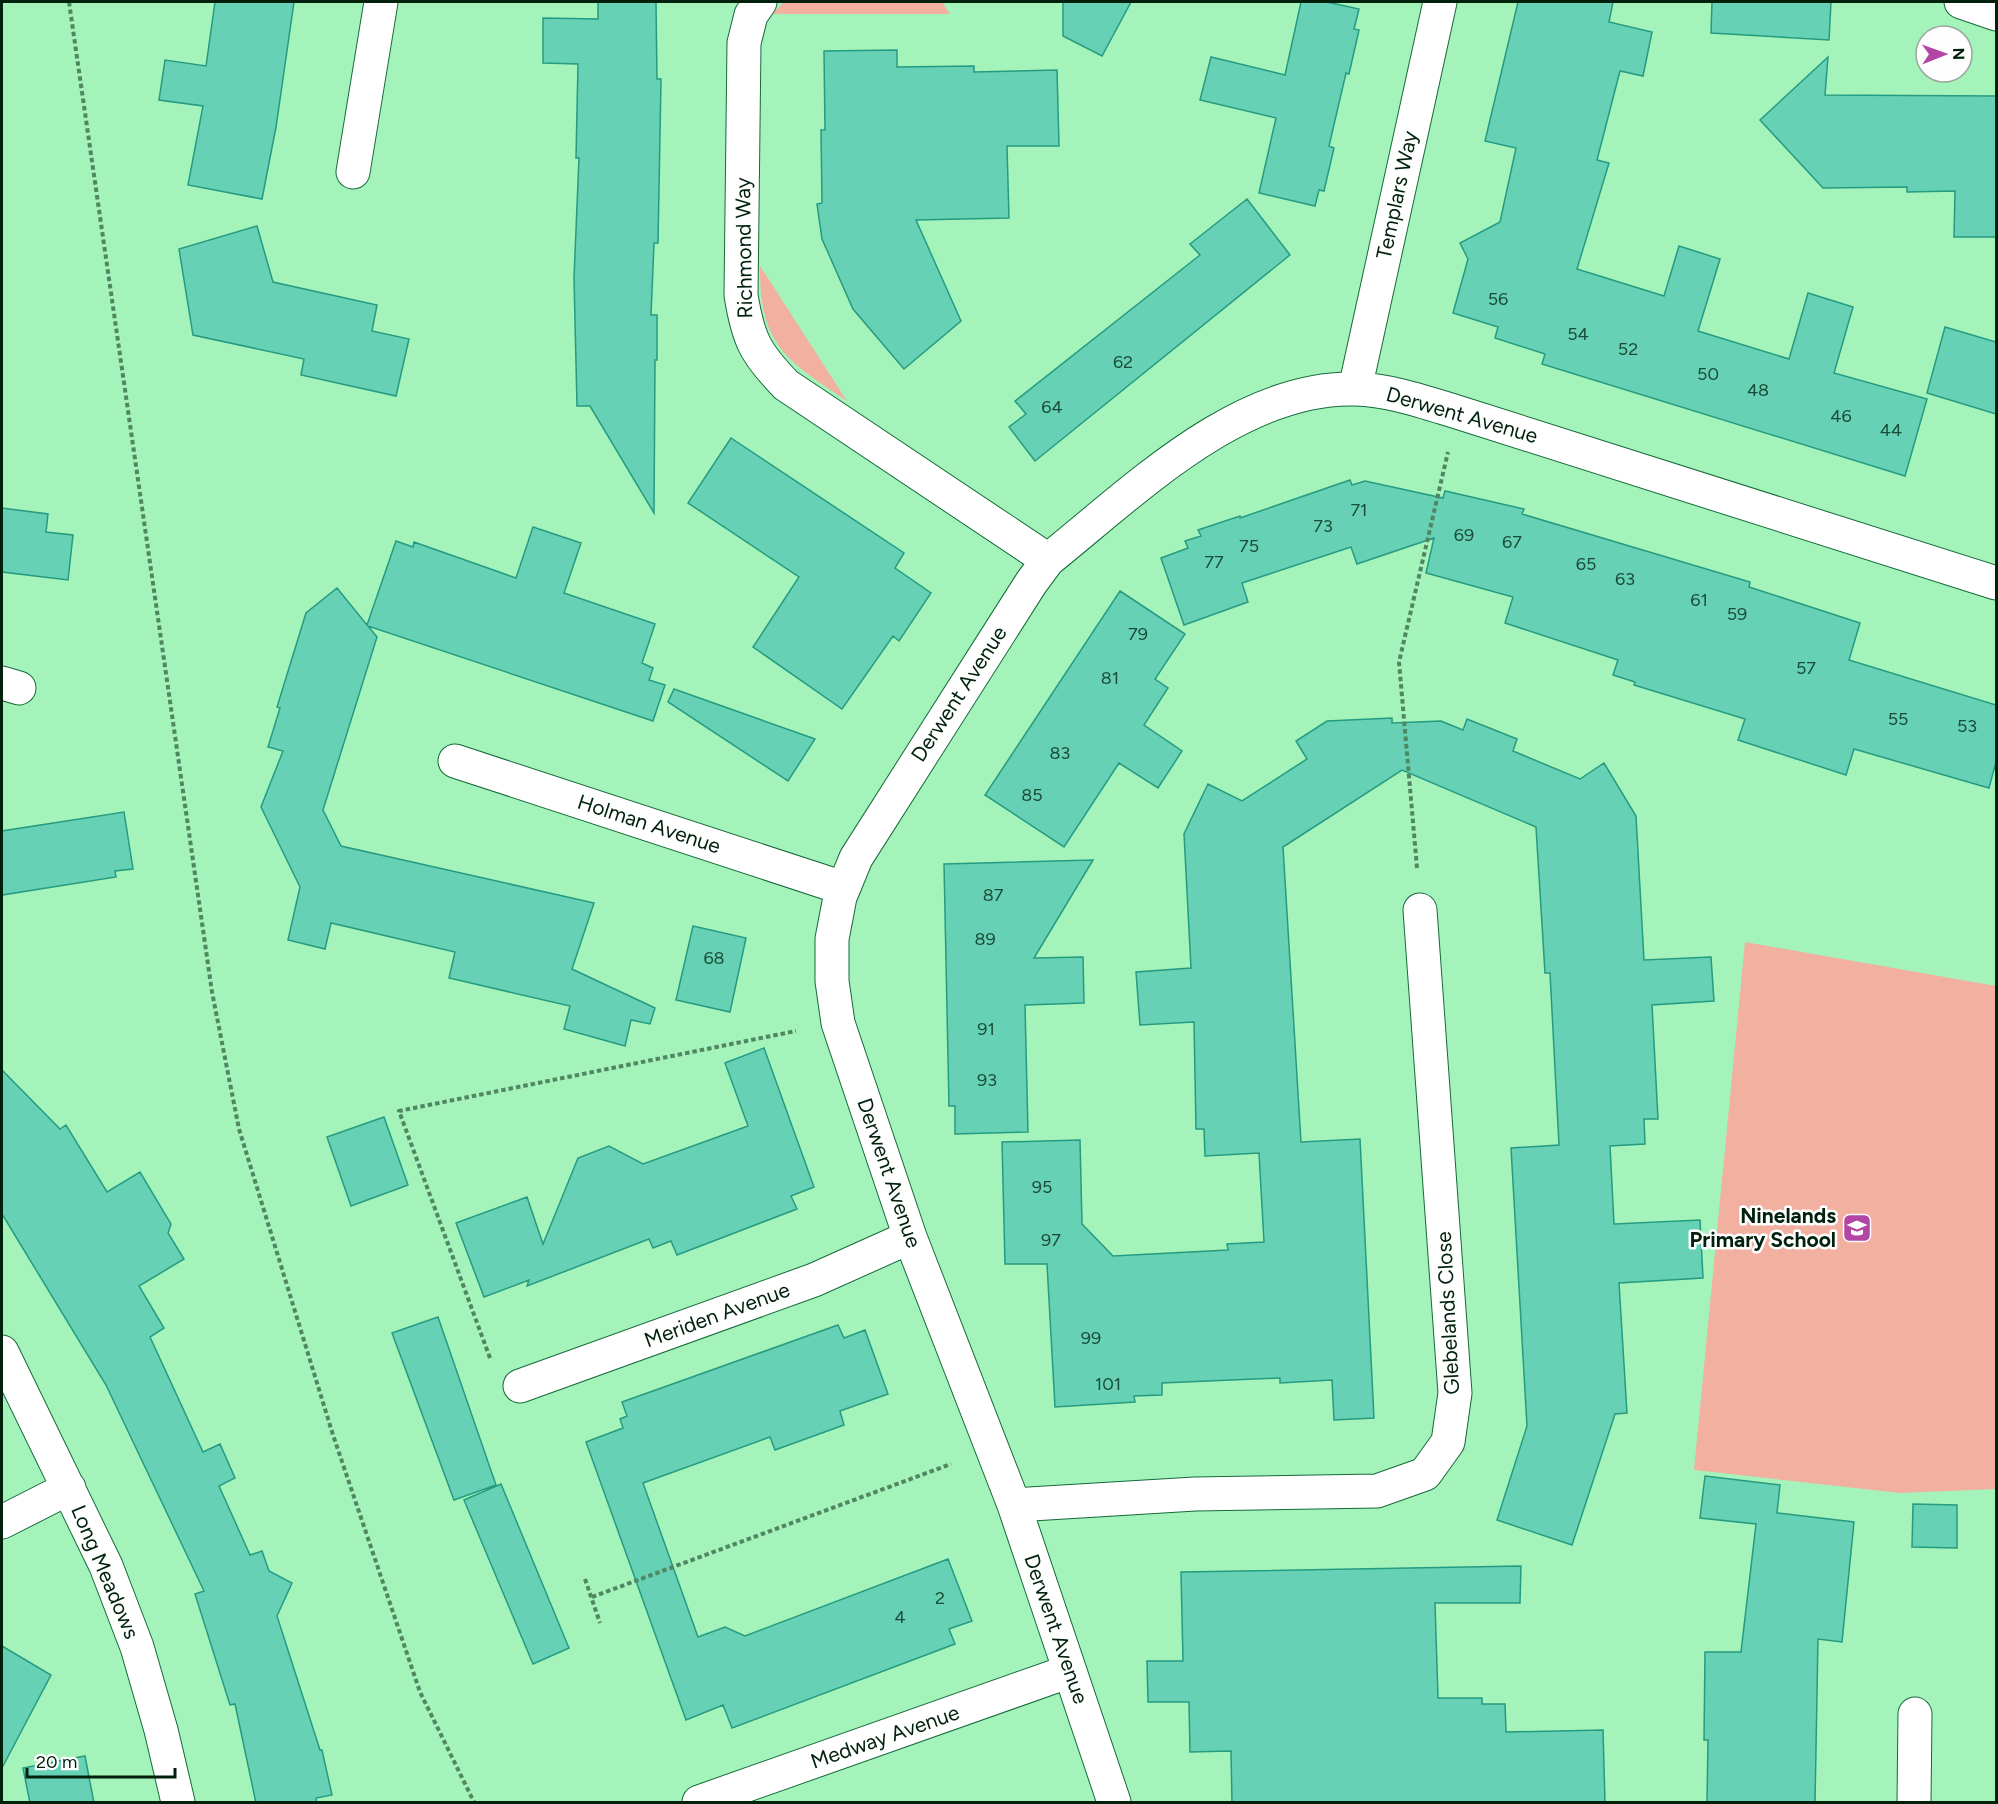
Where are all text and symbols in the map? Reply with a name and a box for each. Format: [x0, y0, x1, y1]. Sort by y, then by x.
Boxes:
north arrow [1914, 24, 1974, 84]
text: N [1949, 47, 1968, 60]
street label: Templars Way [1371, 129, 1422, 261]
street label: Richmond Way [730, 177, 757, 319]
house number: 56 [1488, 288, 1508, 310]
house number: 54 [1567, 323, 1589, 345]
house number: 52 [1618, 338, 1638, 360]
house number: 62 [1113, 351, 1133, 373]
house number: 50 [1697, 363, 1719, 385]
house number: 48 [1747, 379, 1769, 401]
street label: Derwent Avenue [1383, 381, 1541, 448]
house number: 64 [1041, 396, 1063, 418]
house number: 46 [1830, 405, 1852, 427]
house number: 44 [1880, 419, 1902, 441]
house number: 71 [1350, 499, 1368, 521]
house number: 73 [1313, 515, 1333, 537]
house number: 69 [1454, 524, 1474, 546]
house number: 67 [1502, 531, 1522, 553]
house number: 75 [1239, 535, 1259, 557]
house number: 77 [1204, 551, 1224, 573]
house number: 65 [1576, 553, 1596, 575]
house number: 63 [1615, 568, 1635, 590]
house number: 61 [1690, 589, 1708, 611]
house number: 59 [1727, 603, 1747, 625]
street label: Derwent Avenue [905, 621, 1012, 766]
house number: 79 [1128, 623, 1148, 645]
house number: 57 [1796, 657, 1816, 679]
house number: 81 [1101, 667, 1119, 689]
house number: 55 [1888, 708, 1908, 730]
house number: 53 [1957, 715, 1977, 737]
house number: 83 [1050, 742, 1070, 764]
house number: 85 [1021, 784, 1043, 806]
street label: Holman Avenue [574, 789, 724, 858]
house number: 87 [983, 884, 1004, 906]
house number: 89 [974, 928, 996, 950]
house number: 68 [703, 947, 725, 969]
house number: 91 [977, 1018, 995, 1040]
house number: 93 [977, 1069, 997, 1091]
street label: Derwent Avenue [852, 1095, 927, 1251]
house number: 95 [1032, 1176, 1052, 1198]
place label: Ninelands Primary School [1690, 1203, 1836, 1252]
school or university icon: Ninelands Primary School [1841, 1212, 1873, 1244]
house number: 97 [1041, 1229, 1061, 1251]
street label: Glebelands Close [1431, 1231, 1464, 1395]
street label: Meriden Avenue [641, 1277, 793, 1352]
house number: 99 [1081, 1327, 1101, 1349]
house number: 101 [1095, 1373, 1121, 1395]
street label: Long Meadows [66, 1501, 145, 1642]
street label: Derwent Avenue [1019, 1551, 1094, 1707]
house number: 2 [935, 1587, 945, 1609]
house number: 4 [894, 1606, 906, 1628]
street label: Medway Avenue [807, 1699, 962, 1774]
scale bar [27, 1741, 176, 1779]
text: 20 m [36, 1751, 77, 1773]

